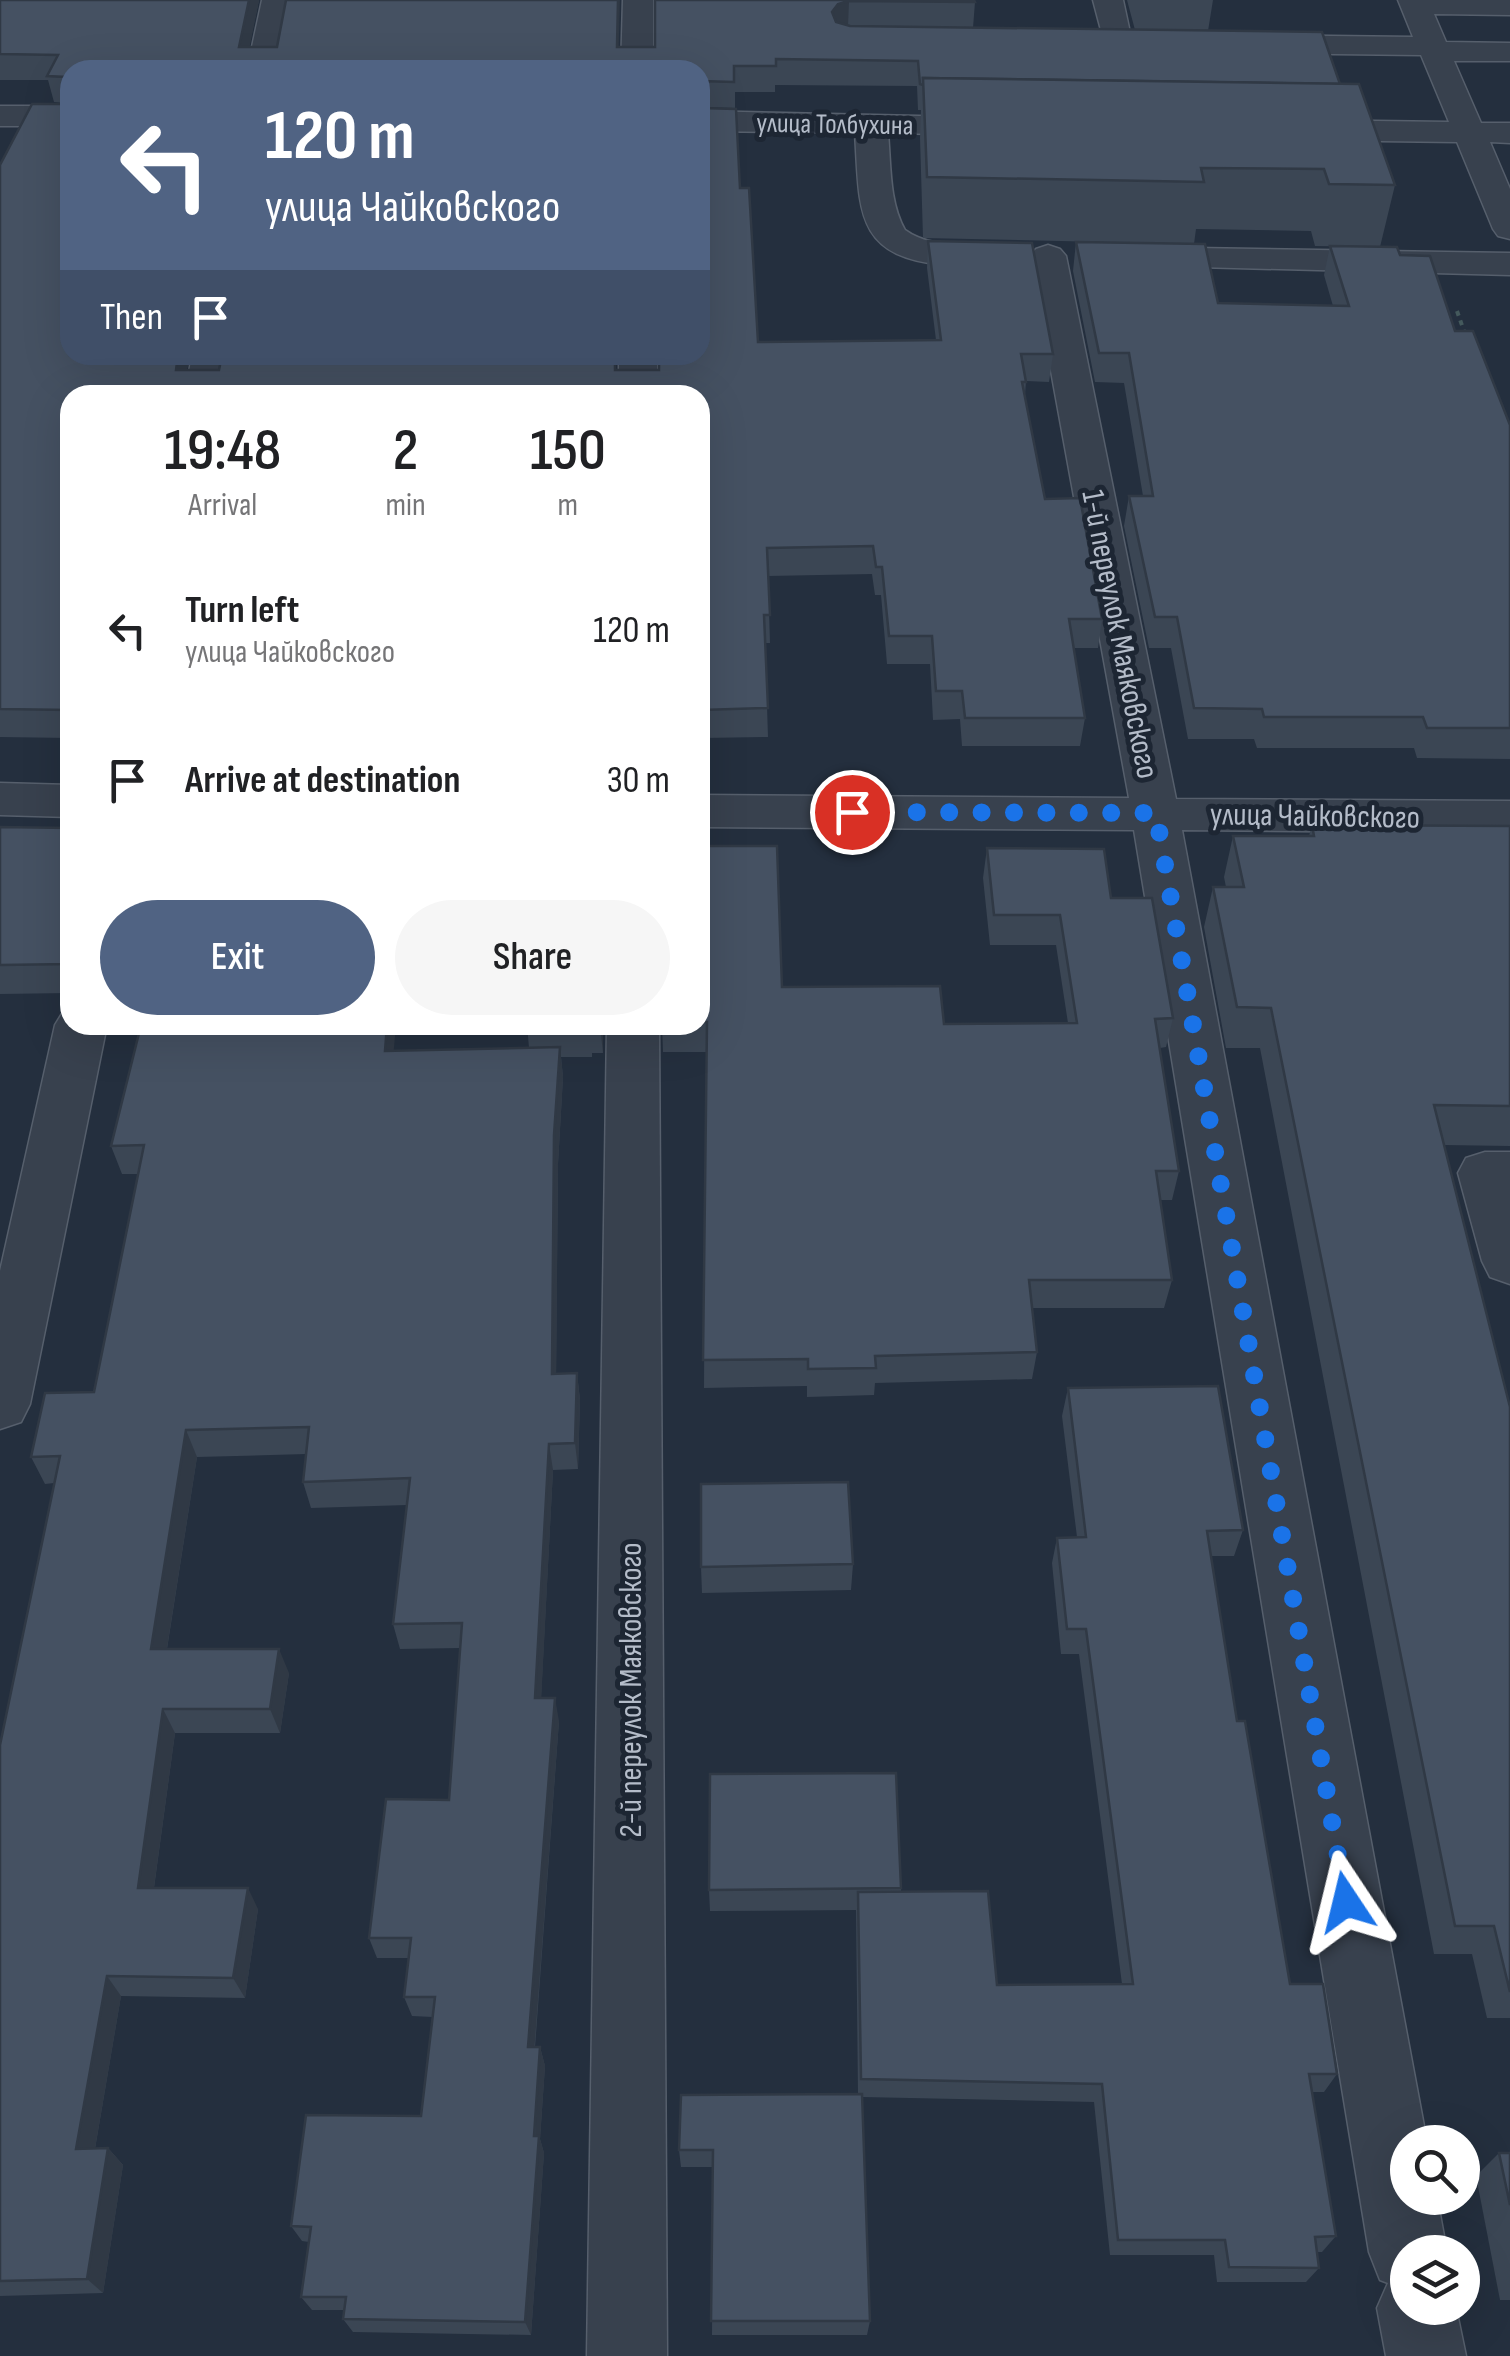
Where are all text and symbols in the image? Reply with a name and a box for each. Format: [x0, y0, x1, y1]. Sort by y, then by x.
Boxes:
text: 120 m [265, 95, 415, 179]
icon: left [100, 100, 230, 230]
street label: улица Толбухина [756, 107, 914, 142]
text: улица Чайковского [265, 180, 560, 235]
icon: arrive [183, 290, 238, 345]
text: Then [100, 295, 163, 340]
text: 19:48 [164, 415, 281, 487]
text: 2 [393, 415, 418, 487]
text: 150 [530, 415, 606, 487]
text: Arrival [188, 486, 257, 525]
text: min [386, 486, 426, 525]
text: m [558, 486, 578, 525]
street label: 1-й переулок Маяковского [1072, 487, 1167, 782]
text: Turn left [185, 588, 299, 633]
icon: left [100, 603, 155, 658]
text: 120 m [593, 608, 670, 653]
text: улица Чайковского [185, 633, 395, 672]
icon: arrive [100, 753, 155, 808]
text: Arrive at destination [185, 758, 460, 803]
text: 30 m [607, 758, 670, 803]
pin [810, 770, 895, 855]
icon: arrive [825, 785, 880, 840]
street label: улица Чайковского [1210, 795, 1420, 838]
button: Exit [100, 900, 375, 1015]
button: Share [395, 900, 670, 1015]
street label: 2-й переулок Маяковского [612, 1542, 651, 1838]
position arrow [1294, 1850, 1398, 1954]
map controls [1390, 2125, 1480, 2325]
button: search [1390, 2125, 1480, 2215]
button: layers [1390, 2235, 1480, 2325]

